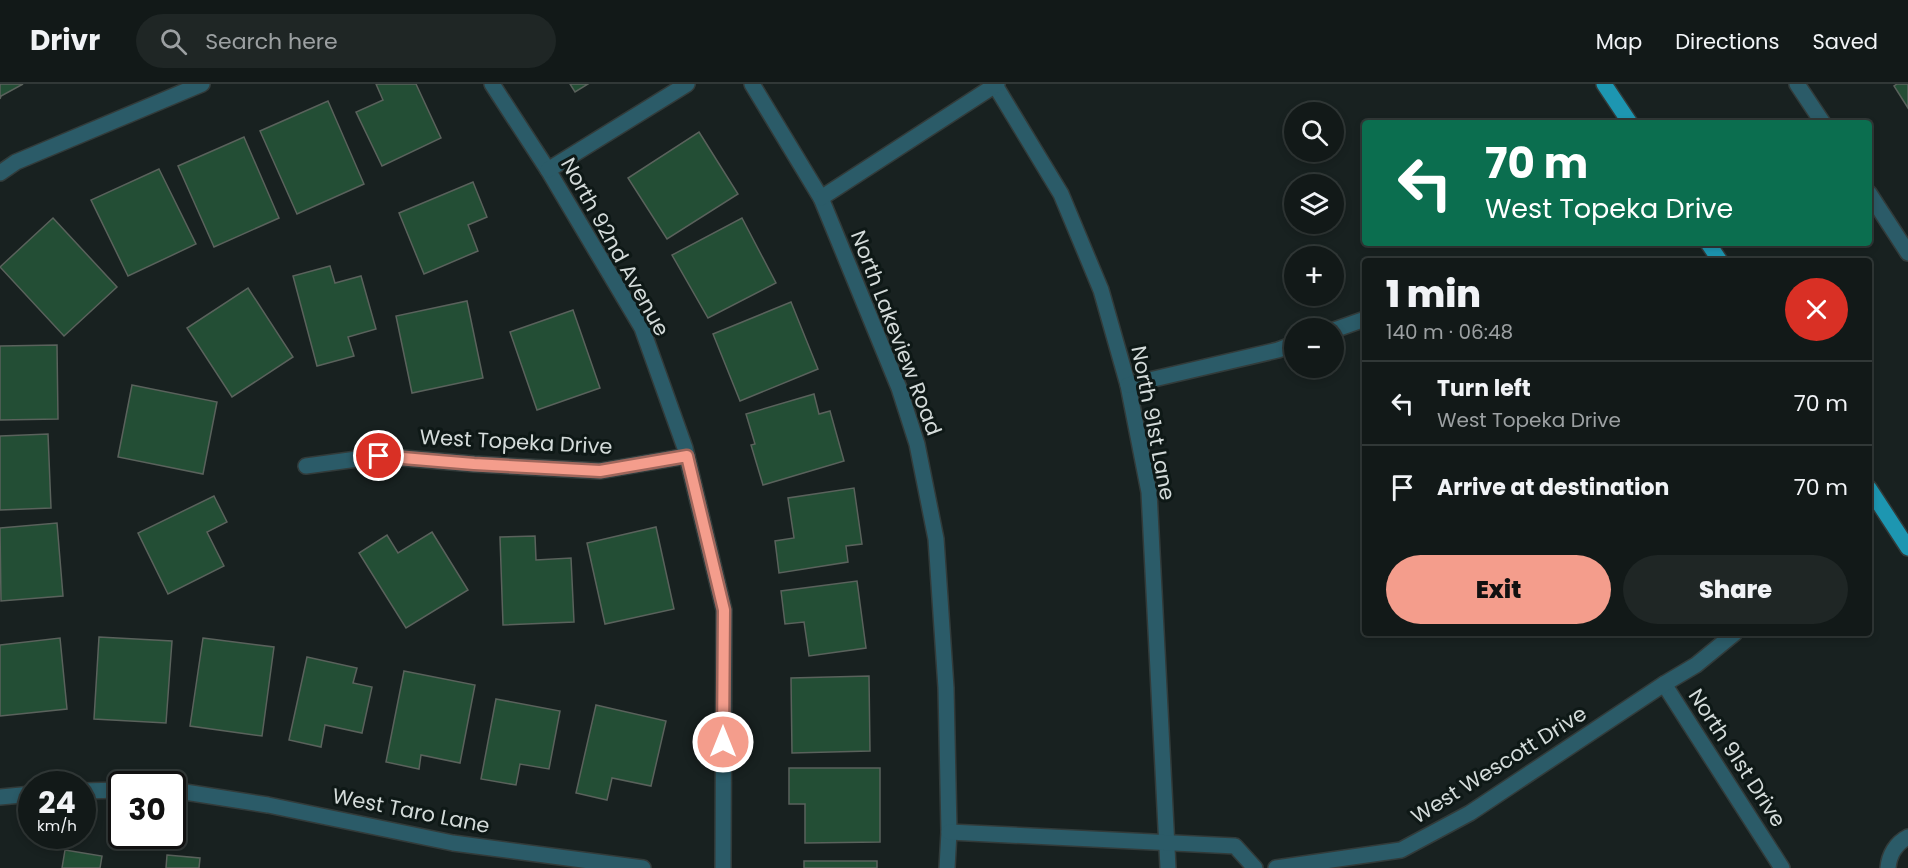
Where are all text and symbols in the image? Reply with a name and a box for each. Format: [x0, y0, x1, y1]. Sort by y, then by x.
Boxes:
search box [136, 14, 556, 68]
text: Drivr [30, 21, 100, 60]
icon: search [157, 25, 190, 58]
text: Search here [205, 26, 338, 57]
text: Map [1596, 27, 1642, 56]
text: Directions [1675, 27, 1779, 56]
text: Saved [1812, 27, 1878, 56]
map controls [1284, 102, 1344, 378]
button: search [1284, 102, 1344, 162]
text: 70 m [1485, 134, 1588, 193]
icon: left [1386, 144, 1464, 222]
street label: North 92nd Avenue [554, 152, 677, 341]
button: layers [1284, 174, 1344, 234]
text: West Topeka Drive [1485, 190, 1733, 227]
street label: North Lakeview Road [844, 226, 949, 439]
button: + [1284, 246, 1344, 306]
text: 1 min [1386, 269, 1481, 320]
button: close [1785, 278, 1848, 341]
button: − [1284, 318, 1344, 378]
text: 140 m · 06:48 [1386, 318, 1513, 346]
street label: North 91st Lane [1124, 343, 1183, 503]
text: Turn left [1437, 373, 1531, 404]
icon: left [1386, 387, 1419, 420]
text: 70 m [1794, 388, 1848, 419]
text: West Topeka Drive [1437, 406, 1621, 434]
street label: West Topeka Drive [419, 422, 613, 461]
pin [353, 430, 404, 481]
icon: arrive [362, 439, 395, 472]
icon: arrive [1386, 471, 1419, 504]
text: Arrive at destination [1437, 472, 1669, 503]
text: 70 m [1794, 472, 1848, 503]
button: Exit [1386, 555, 1611, 624]
button: Share [1623, 555, 1848, 624]
street label: North 91st Drive [1682, 683, 1793, 833]
street label: West Wescott Drive [1405, 699, 1592, 830]
position arrow [691, 710, 755, 774]
speed limit sign: 30 [108, 771, 186, 849]
text: 24 [38, 781, 76, 824]
street label: West Taro Lane [330, 781, 492, 840]
text: km/h [37, 815, 77, 836]

